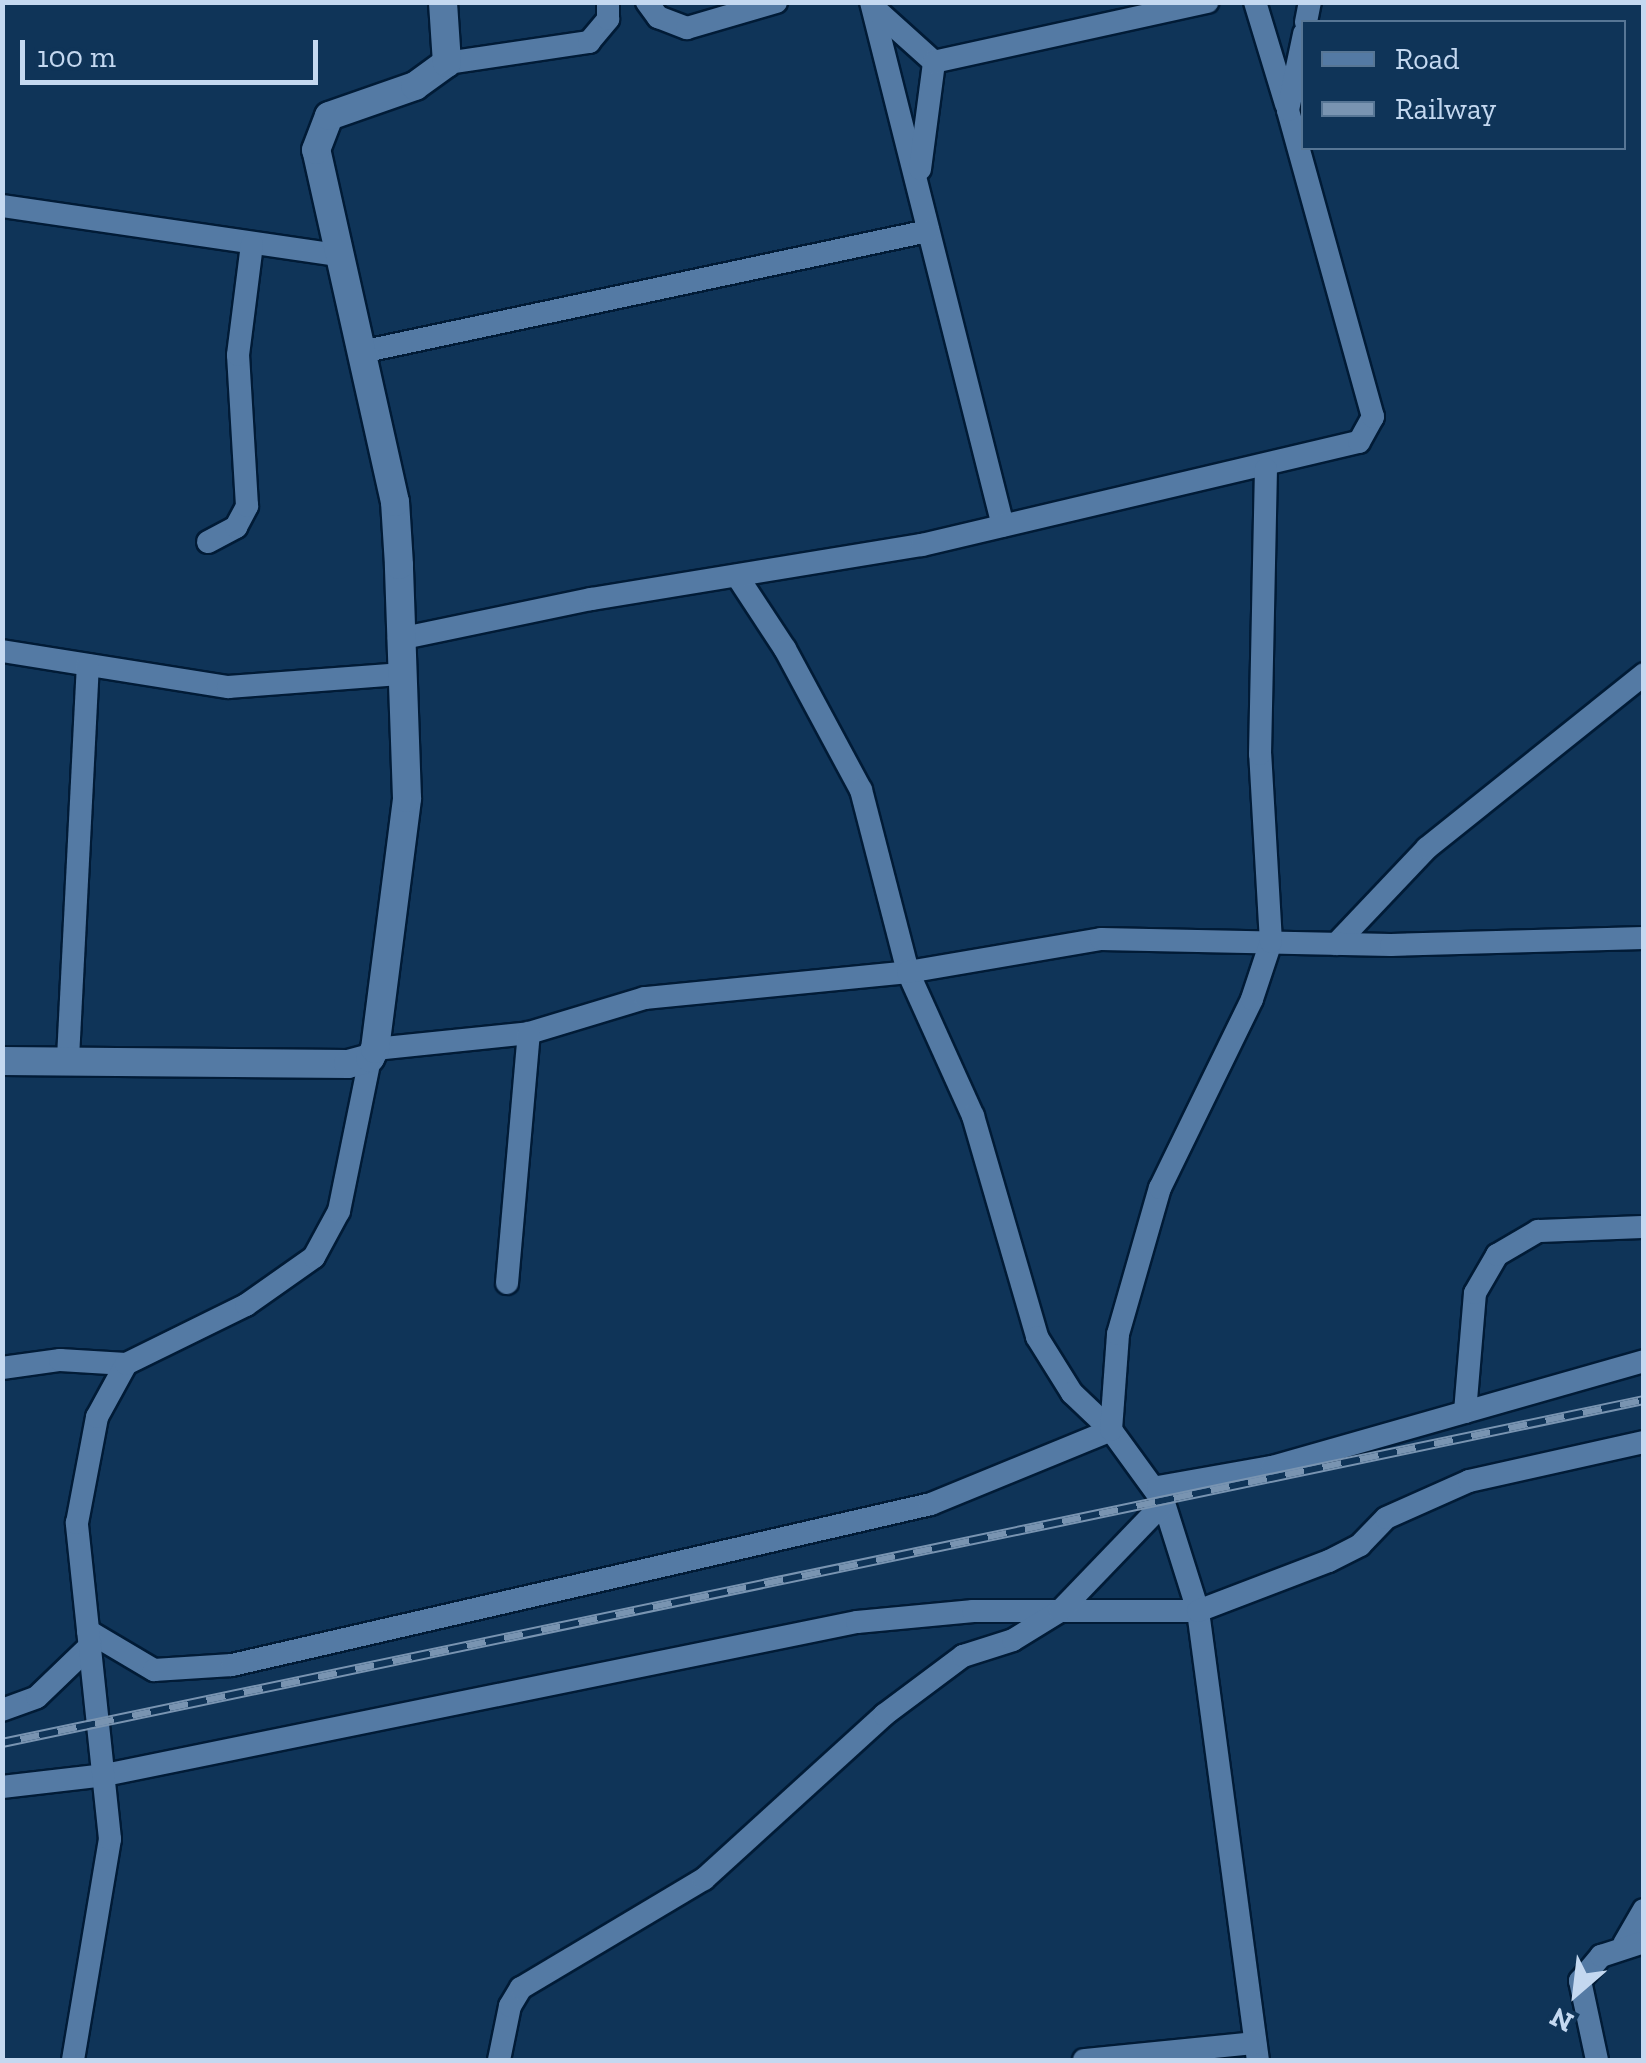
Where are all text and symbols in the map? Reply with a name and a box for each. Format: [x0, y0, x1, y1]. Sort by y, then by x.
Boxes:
scale bar [25, 20, 322, 82]
legend [1301, 20, 1626, 150]
text: 100 m [37, 39, 116, 75]
text: Road [1395, 41, 1460, 77]
text: Railway [1395, 91, 1496, 127]
north arrow [1526, 1943, 1626, 2043]
text: N [1545, 2000, 1579, 2039]

